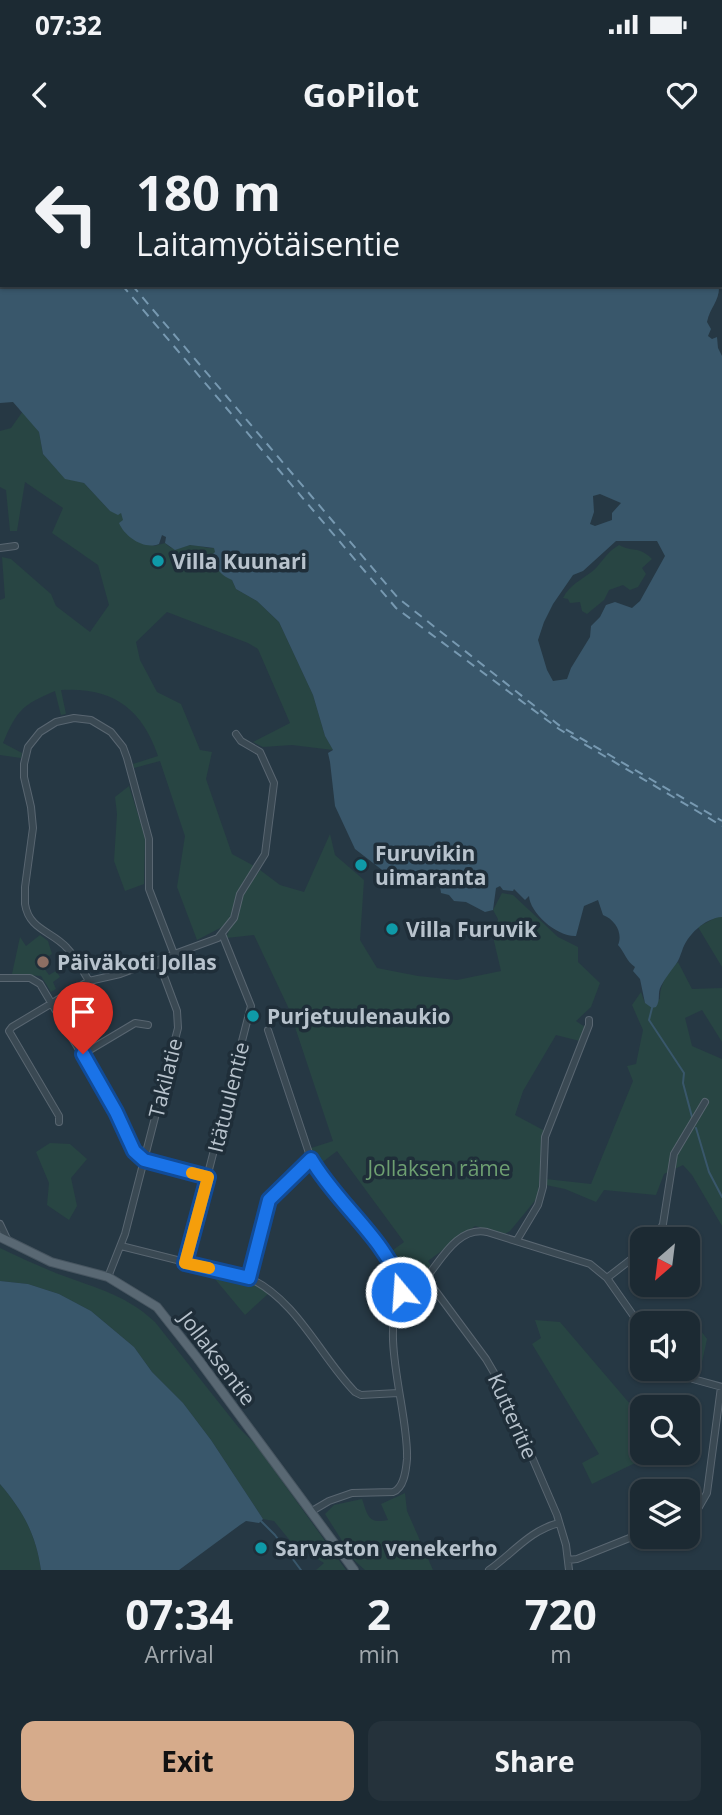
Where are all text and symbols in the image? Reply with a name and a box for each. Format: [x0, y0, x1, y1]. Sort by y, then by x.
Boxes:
text: 07:32 [35, 7, 102, 43]
text: GoPilot [303, 73, 419, 116]
icon: back [21, 76, 59, 114]
icon: heart [663, 76, 701, 114]
text: 180 m [136, 159, 281, 225]
icon: left [21, 168, 112, 259]
text: Laitamyötäisentie [136, 222, 400, 265]
place label: Villa Kuunari [172, 547, 307, 575]
marker: Villa Kuunari [150, 553, 166, 569]
place label: Furuvikin uimaranta [375, 839, 486, 891]
marker: Furuvikin uimaranta [353, 857, 369, 873]
place label: Villa Furuvik [406, 915, 538, 943]
marker: Villa Furuvik [384, 921, 400, 937]
place label: Päiväkoti Jollas [57, 948, 217, 976]
marker: Päiväkoti Jollas [35, 954, 51, 970]
pin [53, 982, 113, 1054]
icon: arrive [64, 993, 102, 1031]
place label: Purjetuulenaukio [267, 1002, 451, 1030]
marker: Purjetuulenaukio [245, 1008, 261, 1024]
street label: Takilatie [142, 1035, 188, 1121]
street label: Itätuulentie [201, 1039, 255, 1155]
park label: Jollaksen räme [365, 1154, 511, 1182]
north arrow [630, 1227, 700, 1297]
map controls [630, 1227, 700, 1549]
position arrow [364, 1255, 438, 1329]
street label: Jollaksentie [172, 1304, 263, 1411]
button: sound [630, 1311, 700, 1381]
street label: Kutteritie [482, 1369, 544, 1463]
button: search [630, 1395, 700, 1465]
button: layers [630, 1479, 700, 1549]
place label: Sarvaston venekerho [275, 1534, 498, 1562]
marker: Sarvaston venekerho [253, 1540, 269, 1556]
text: 07:34 [125, 1585, 233, 1642]
text: 2 [367, 1585, 391, 1642]
text: 720 [525, 1585, 597, 1642]
text: Arrival [145, 1638, 214, 1670]
text: min [358, 1638, 400, 1670]
text: m [550, 1638, 571, 1670]
button: Exit [21, 1721, 354, 1801]
button: Share [368, 1721, 701, 1801]

